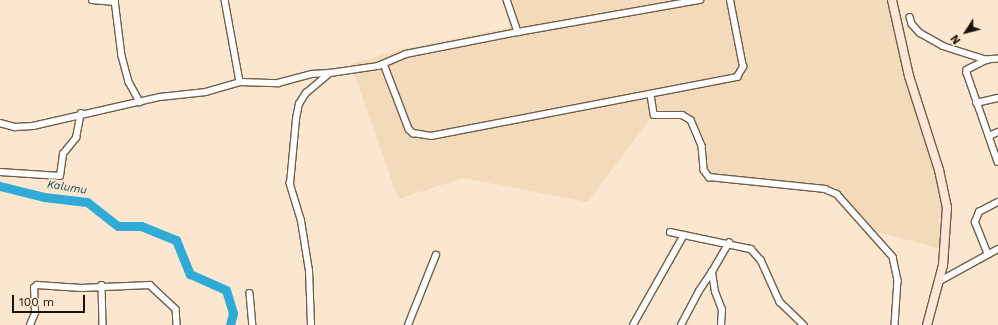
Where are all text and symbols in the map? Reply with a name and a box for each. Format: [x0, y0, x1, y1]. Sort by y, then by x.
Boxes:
north arrow [946, 12, 986, 52]
text: N [948, 32, 964, 46]
water label: Kalumu [46, 178, 88, 198]
scale bar [14, 287, 87, 313]
text: 100 m [19, 295, 54, 309]

